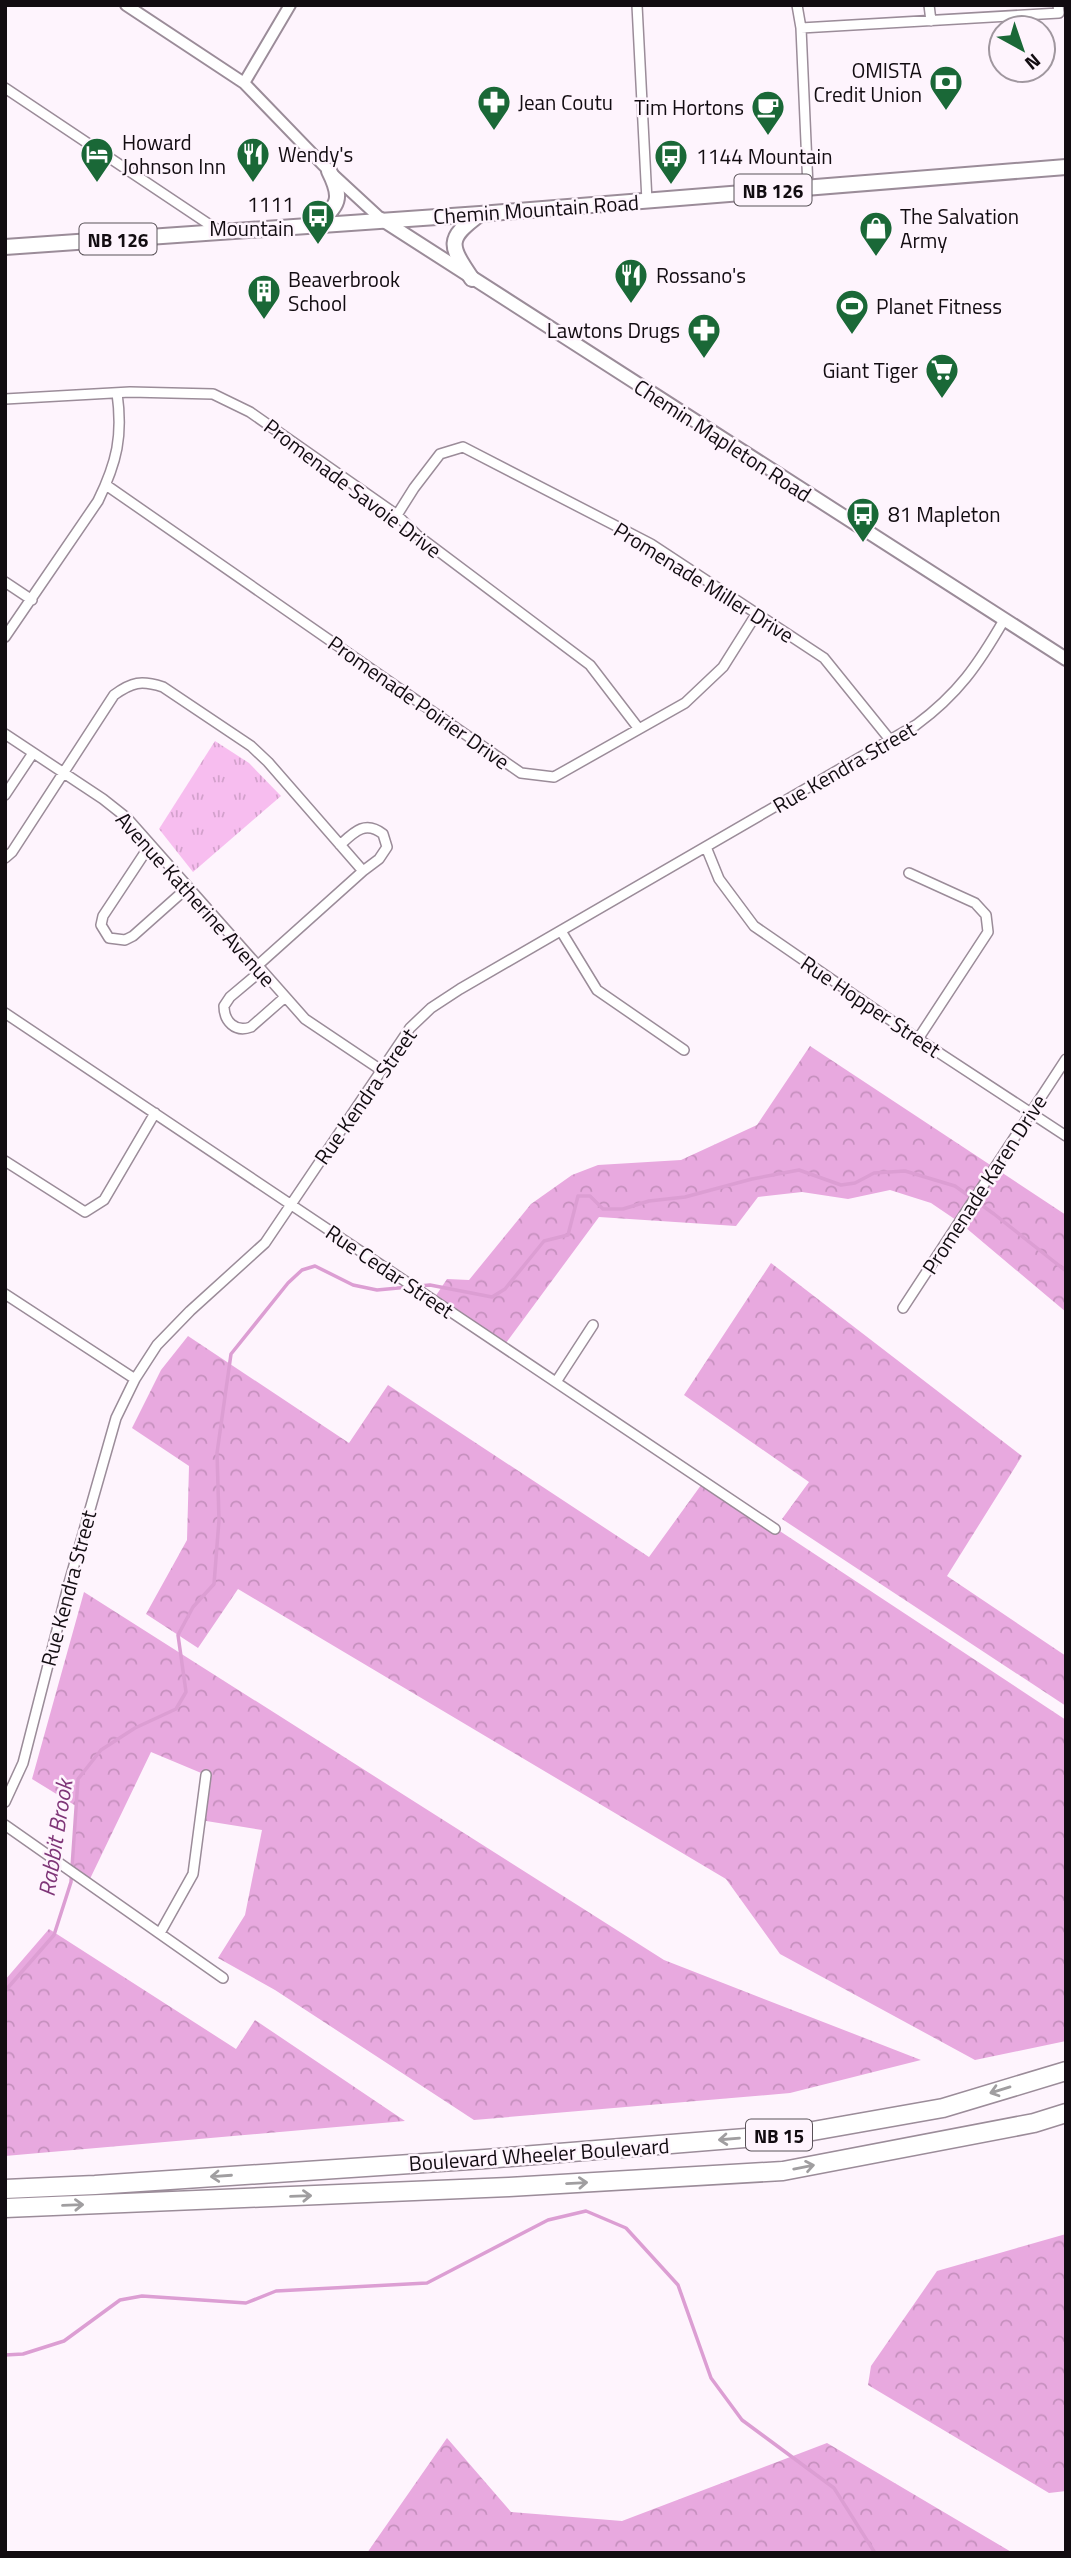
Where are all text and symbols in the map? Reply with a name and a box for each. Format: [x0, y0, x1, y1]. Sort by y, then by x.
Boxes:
north arrow [987, 14, 1057, 84]
text: N [1019, 47, 1048, 78]
place label: OMISTA Credit Union [814, 54, 922, 110]
bank icon: OMISTA Credit Union [927, 63, 965, 112]
pharmacy icon: Jean Coutu [475, 83, 513, 132]
place label: Jean Coutu [518, 86, 613, 118]
cafe icon: Tim Hortons [749, 88, 787, 137]
place label: Tim Hortons [634, 91, 744, 123]
place label: Howard Johnson Inn [122, 126, 226, 182]
hotel icon: Howard Johnson Inn [78, 135, 116, 184]
restaurant icon: Wendy's [234, 135, 272, 184]
bus stop icon: 1144 Mountain [652, 137, 690, 186]
place label: Wendy's [278, 138, 353, 170]
place label: 1144 Mountain [696, 140, 832, 172]
road number: NB 126 [734, 174, 812, 206]
street label: Chemin Mountain Road [432, 186, 640, 232]
place label: 1111 Mountain [209, 188, 294, 244]
bus stop icon: 1111 Mountain [299, 197, 337, 246]
place label: The Salvation Army [900, 200, 1019, 256]
shop icon: The Salvation Army [857, 209, 895, 258]
road number: NB 126 [80, 224, 156, 255]
restaurant icon: Rossano's [612, 256, 650, 305]
place label: Rossano's [656, 259, 746, 291]
place label: Beaverbrook School [288, 263, 400, 319]
building icon: Beaverbrook School [245, 272, 283, 321]
sports icon: Planet Fitness [833, 287, 871, 336]
place label: Planet Fitness [876, 290, 1002, 322]
pharmacy icon: Lawtons Drugs [685, 311, 723, 360]
place label: Lawtons Drugs [547, 314, 680, 346]
supermarket icon: Giant Tiger [923, 351, 961, 400]
place label: Giant Tiger [822, 354, 918, 386]
street label: Chemin Mapleton Road [628, 371, 818, 509]
street label: Promenade Savoie Drive [257, 410, 449, 566]
bus stop icon: 81 Mapleton [844, 495, 882, 544]
place label: 81 Mapleton [888, 498, 1001, 530]
street label: Promenade Miller Drive [608, 514, 800, 650]
street label: Promenade Poirier Drive [322, 627, 516, 777]
street label: Rue Kendra Street [767, 713, 922, 821]
street label: Avenue Katherine Avenue [108, 804, 284, 994]
street label: Rue Hopper Street [794, 947, 948, 1065]
street label: Rue Kendra Street [306, 1021, 424, 1171]
street label: Promenade Karen Drive [914, 1088, 1054, 1280]
street label: Rue Cedar Street [319, 1216, 461, 1326]
street label: Rue Kendra Street [32, 1506, 104, 1670]
water label: Rabbit Brook [29, 1774, 82, 1899]
one-way arrow [990, 2085, 1012, 2098]
road number: NB 15 [746, 2120, 812, 2150]
street label: Boulevard Wheeler Boulevard [408, 2129, 670, 2179]
one-way arrow [718, 2133, 741, 2146]
one-way arrow [792, 2160, 815, 2173]
one-way arrow [210, 2170, 233, 2183]
one-way arrow [565, 2176, 588, 2189]
one-way arrow [289, 2189, 312, 2202]
one-way arrow [62, 2199, 85, 2212]

